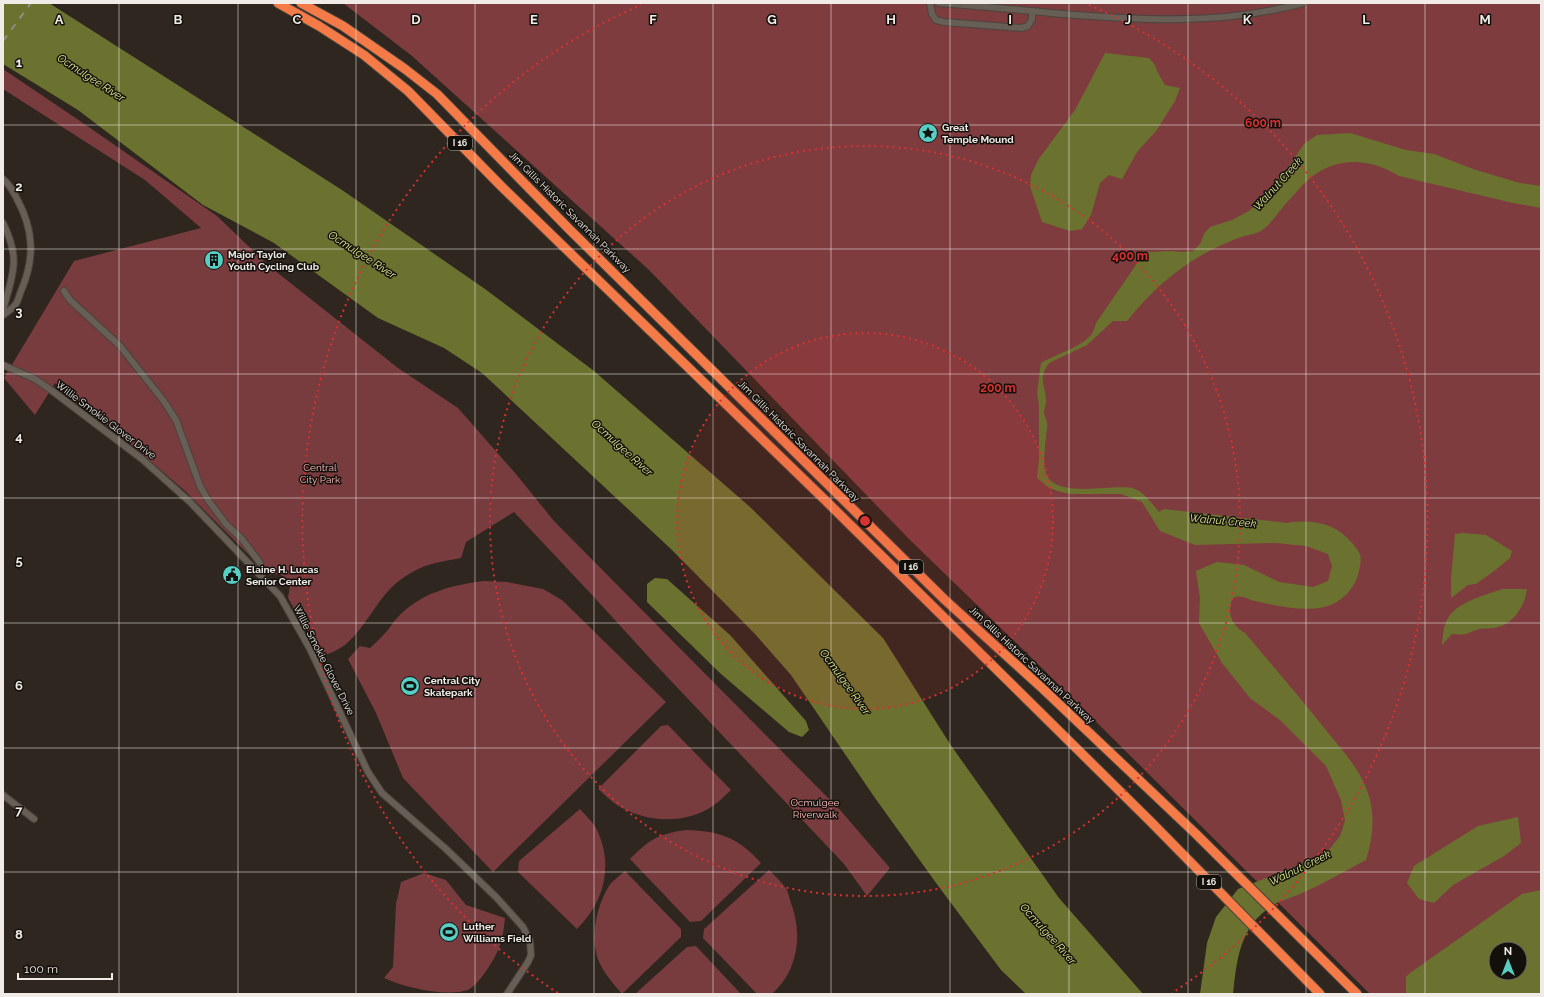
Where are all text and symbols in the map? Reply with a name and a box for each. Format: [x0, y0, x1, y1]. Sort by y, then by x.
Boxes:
text: A [55, 12, 64, 27]
text: B [174, 12, 183, 27]
text: C [293, 12, 302, 27]
text: D [411, 12, 421, 27]
text: E [530, 12, 538, 27]
text: F [649, 12, 657, 27]
text: G [767, 12, 777, 27]
text: H [886, 12, 896, 27]
text: I [1008, 12, 1012, 27]
text: J [1125, 12, 1131, 27]
text: K [1243, 12, 1252, 27]
text: L [1362, 12, 1370, 27]
text: M [1479, 12, 1491, 27]
water label: Ocmulgee River [55, 51, 128, 105]
text: 1 [16, 55, 23, 70]
text: 600 m [1245, 116, 1281, 130]
place icon: Great Temple Mound [917, 122, 939, 144]
place label: Great Temple Mound [942, 122, 1014, 145]
road number: I 16 [448, 136, 472, 150]
street label: Jim Gillis Historic Savannah Parkway [507, 149, 633, 275]
water label: Walnut Creek [1251, 155, 1305, 213]
text: 2 [15, 179, 23, 194]
water label: Ocmulgee River [326, 228, 399, 282]
building icon: Major Taylor Youth Cycling Club [203, 249, 225, 271]
place label: Major Taylor Youth Cycling Club [228, 249, 320, 272]
text: 400 m [1112, 249, 1148, 263]
text: 3 [15, 304, 23, 319]
street label: Jim Gillis Historic Savannah Parkway [736, 378, 862, 504]
street label: Willie Smokie Glover Drive [54, 379, 158, 461]
text: 200 m [980, 381, 1016, 395]
water label: Ocmulgee River [589, 417, 656, 480]
text: 4 [15, 429, 23, 444]
park label: Central City Park [300, 462, 341, 485]
water label: Walnut Creek [1189, 512, 1257, 530]
centre of rings [858, 514, 872, 528]
text: 5 [15, 553, 23, 568]
road number: I 16 [899, 560, 923, 574]
public building icon: Elaine H. Lucas Senior Center [221, 564, 243, 586]
place label: Elaine H. Lucas Senior Center [246, 564, 318, 587]
street label: Willie Smokie Glover Drive [291, 603, 357, 717]
street label: Jim Gillis Historic Savannah Parkway [967, 604, 1097, 726]
water label: Ocmulgee River [817, 647, 874, 718]
sports icon: Central City Skatepark [399, 675, 421, 697]
place label: Central City Skatepark [424, 675, 481, 698]
text: 6 [15, 678, 23, 693]
park label: Ocmulgee Riverwalk [791, 797, 840, 820]
text: 7 [15, 803, 23, 818]
water label: Walnut Creek [1267, 847, 1333, 889]
road number: I 16 [1197, 875, 1221, 889]
water label: Ocmulgee River [1017, 901, 1080, 968]
sports icon: Luther Williams Field [438, 921, 460, 943]
place label: Luther Williams Field [463, 921, 532, 944]
text: 8 [15, 927, 23, 942]
north arrow [1488, 941, 1528, 981]
text: N [1504, 945, 1512, 958]
scale bar [18, 955, 112, 981]
text: 100 m [24, 962, 58, 976]

